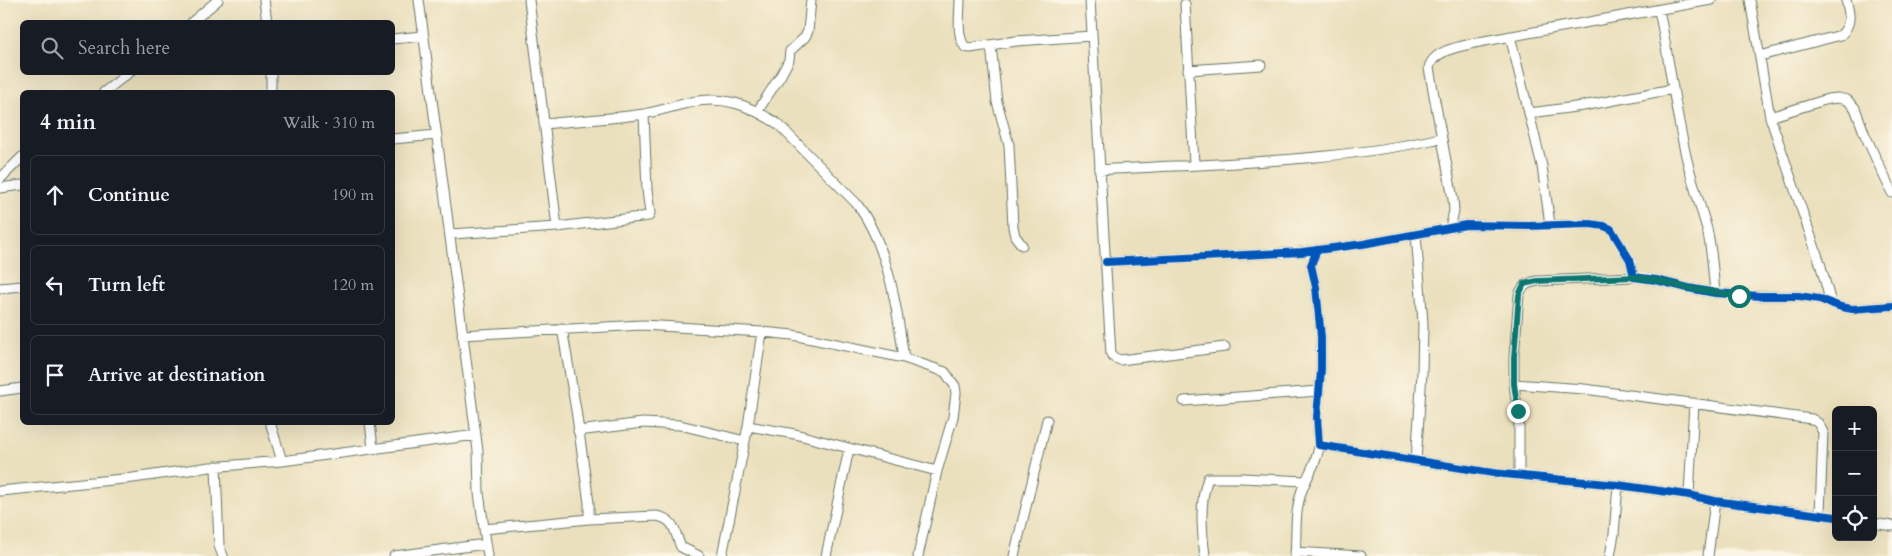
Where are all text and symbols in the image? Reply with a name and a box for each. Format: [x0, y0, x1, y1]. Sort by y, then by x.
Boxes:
search box [20, 20, 395, 75]
icon: search [38, 34, 66, 62]
text: Search here [78, 35, 170, 61]
text: 4 min [40, 108, 96, 137]
text: Walk · 310 m [283, 112, 375, 134]
icon: ahead [41, 181, 69, 209]
text: Continue [88, 182, 170, 208]
text: 190 m [332, 184, 374, 206]
icon: left [41, 271, 69, 299]
text: Turn left [88, 272, 165, 298]
text: 120 m [332, 274, 374, 296]
route start [1728, 285, 1751, 308]
icon: arrive [41, 361, 69, 389]
text: Arrive at destination [88, 362, 265, 388]
route end [1507, 400, 1530, 423]
map controls [1832, 406, 1877, 541]
button: + [1832, 406, 1877, 451]
button: − [1832, 451, 1877, 496]
button: locate [1832, 496, 1877, 541]

